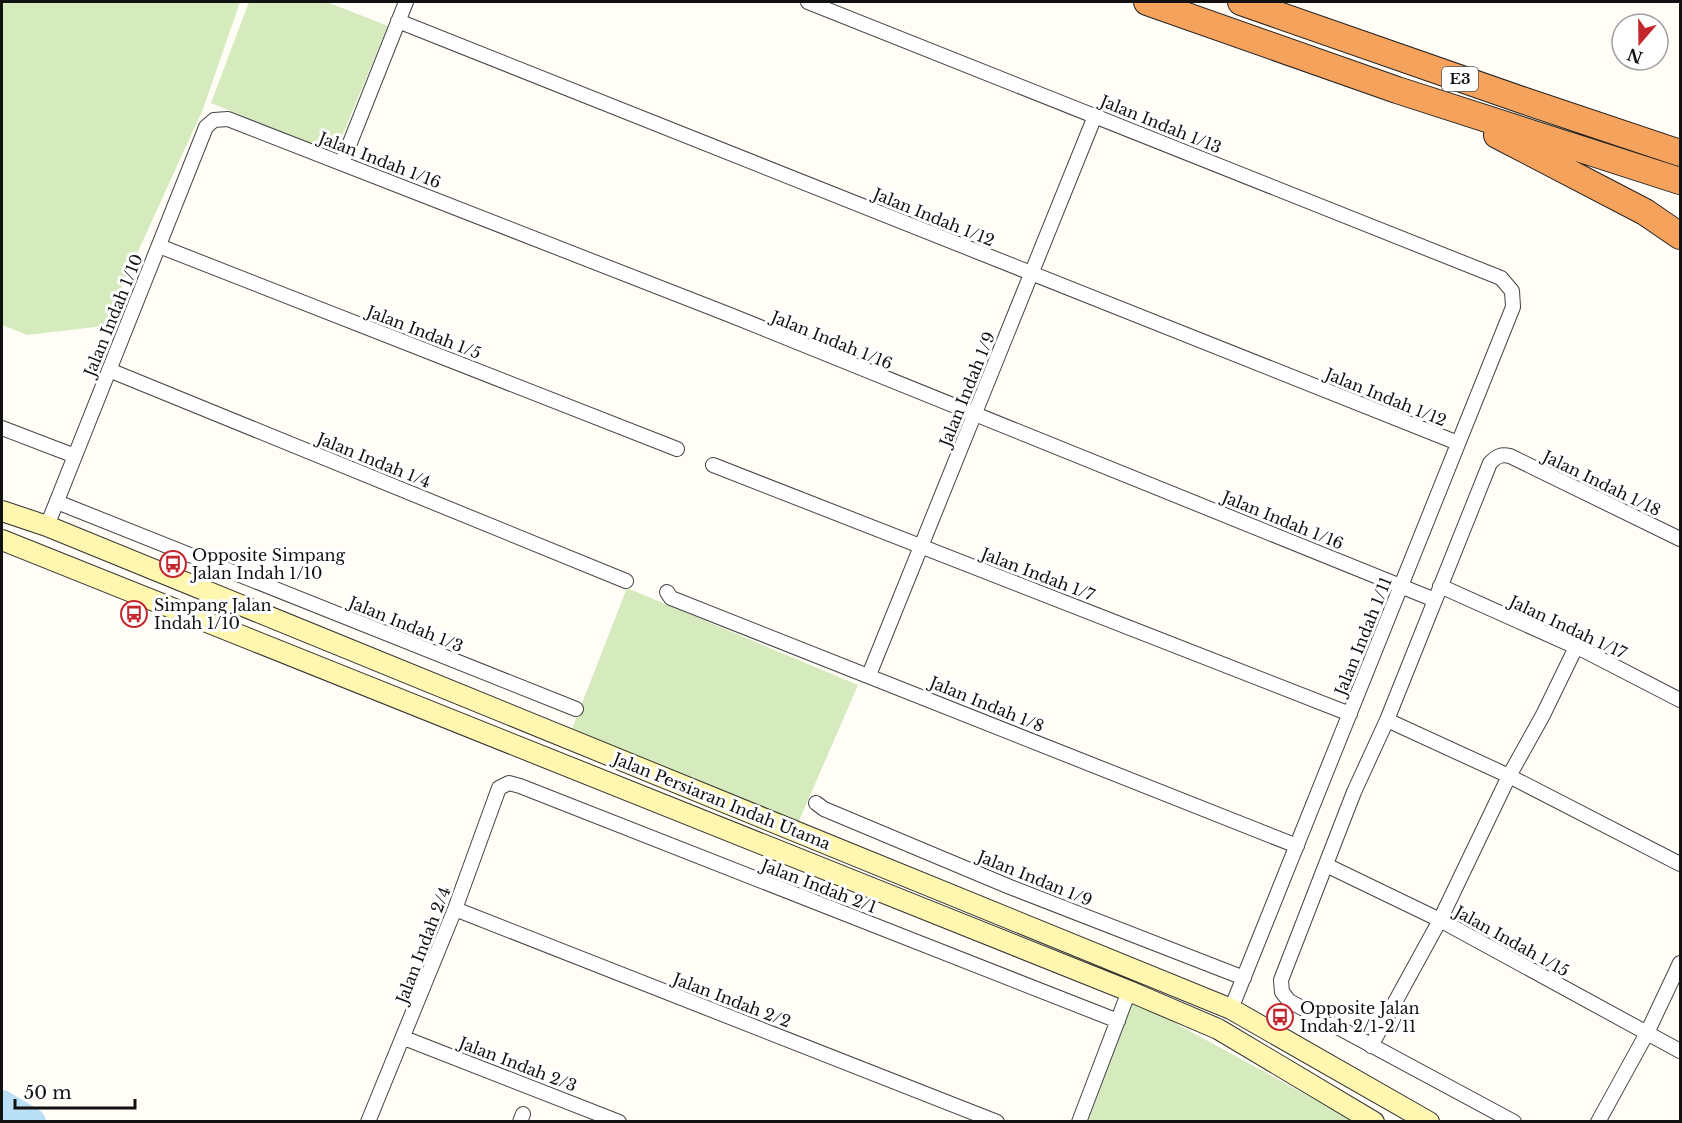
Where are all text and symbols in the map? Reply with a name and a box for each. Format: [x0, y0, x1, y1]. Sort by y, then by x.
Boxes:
north arrow [1610, 12, 1670, 72]
text: N [1624, 44, 1645, 68]
road number: E3 [1442, 67, 1478, 91]
street label: Jalan Indah 1/13 [1096, 90, 1224, 157]
street label: Jalan Indah 1/16 [314, 127, 444, 192]
street label: Jalan Indah 1/12 [869, 183, 997, 250]
street label: Jalan Indah 1/10 [79, 251, 147, 381]
street label: Jalan Indah 1/5 [362, 300, 484, 363]
street label: Jalan Indah 1/16 [767, 306, 896, 373]
street label: Jalan Indah 1/9 [934, 329, 999, 451]
street label: Jalan Indah 1/12 [1321, 363, 1449, 430]
street label: Jalan Indah 1/4 [312, 427, 434, 492]
street label: Jalan Indah 1/18 [1538, 445, 1664, 520]
street label: Jalan Indah 1/16 [1218, 486, 1347, 553]
street label: Jalan Indah 1/7 [977, 542, 1098, 605]
place label: Opposite Simpang Jalan Indah 1/10 [190, 545, 346, 583]
bus stop icon: Opposite Simpang Jalan Indah 1/10 [158, 549, 188, 579]
street label: Jalan Indah 1/11 [1329, 574, 1396, 700]
street label: Jalan Indah 1/17 [1504, 590, 1631, 663]
street label: Jalan Indah 1/3 [344, 591, 466, 656]
place label: Simpang Jalan Indah 1/10 [154, 595, 271, 633]
bus stop icon: Simpang Jalan Indah 1/10 [119, 599, 149, 629]
street label: Jalan Indah 1/8 [925, 671, 1047, 736]
street label: Jalan Persiaran Indah Utama [609, 747, 834, 854]
street label: Jalan Indan 1/9 [973, 845, 1095, 910]
street label: Jalan Indah 2/1 [757, 854, 879, 917]
street label: Jalan Indah 2/4 [391, 884, 454, 1008]
street label: Jalan Indah 1/15 [1449, 900, 1573, 981]
street label: Jalan Indah 2/2 [669, 968, 794, 1032]
place label: Opposite Jalan Indah 2/1-2/11 [1300, 998, 1420, 1036]
bus stop icon: Opposite Jalan Indah 2/1-2/11 [1265, 1002, 1295, 1032]
street label: Jalan Indah 2/3 [455, 1032, 580, 1096]
scale bar [15, 1072, 135, 1110]
text: 50 m [24, 1082, 72, 1104]

